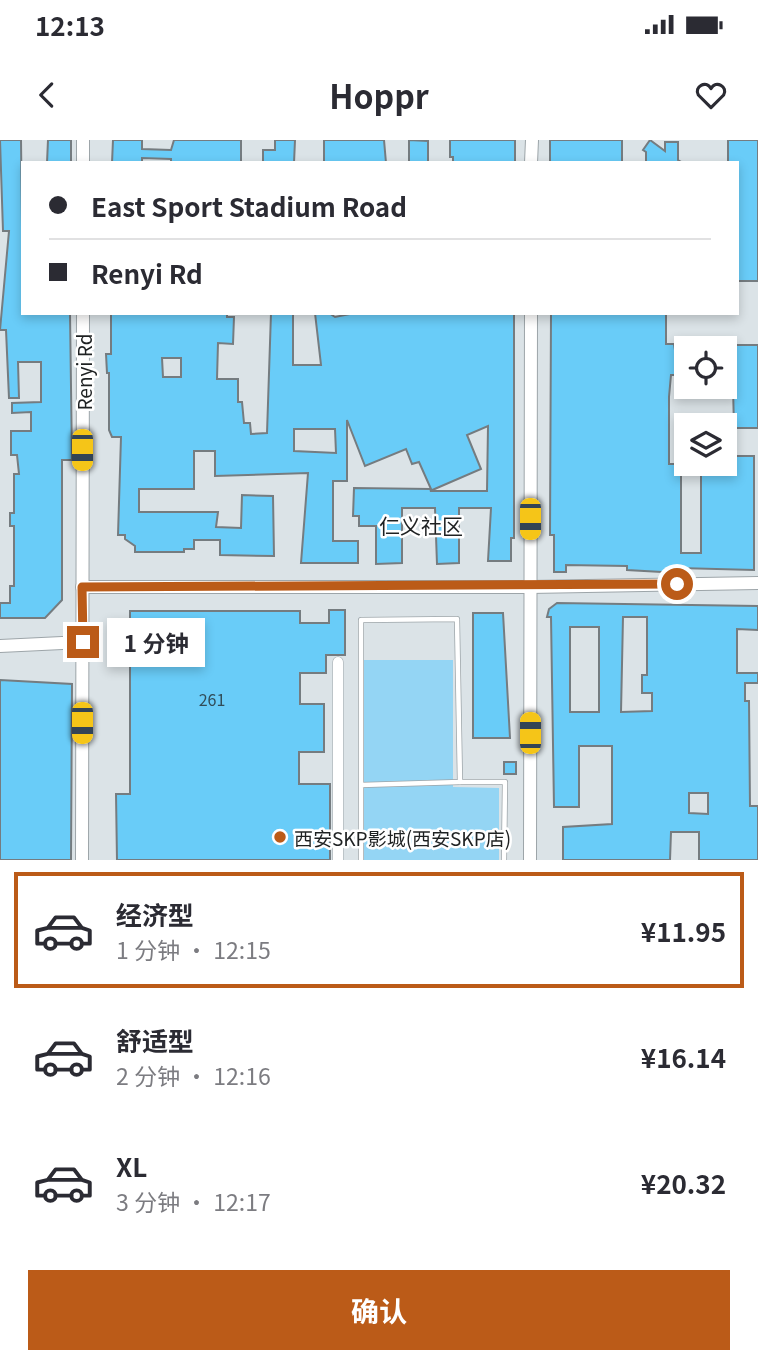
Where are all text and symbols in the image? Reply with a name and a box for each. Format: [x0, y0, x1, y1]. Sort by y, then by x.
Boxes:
text: 12:13 [35, 6, 105, 43]
text: Hoppr [329, 72, 429, 118]
icon: back [28, 76, 66, 114]
icon: heart [692, 76, 730, 114]
text: East Sport Stadium Road [91, 187, 407, 224]
text: Renyi Rd [91, 254, 203, 291]
street label: Renyi Rd [70, 334, 97, 410]
map controls [674, 336, 737, 476]
button: locate [674, 336, 737, 399]
button: layers [674, 413, 737, 476]
car [72, 429, 93, 471]
car [520, 498, 541, 540]
district label: 仁义社区 [379, 510, 463, 540]
route start [661, 568, 693, 600]
callout: 1 分钟 [108, 617, 206, 666]
text: 1 分钟 [124, 625, 188, 659]
route end [67, 626, 99, 658]
house number: 261 [199, 687, 225, 711]
car [72, 702, 93, 744]
car [520, 712, 541, 754]
place label: 西安SKP影城(西安SKP店) [294, 824, 511, 851]
marker: 西安SKP影城(西安SKP店) [272, 829, 288, 845]
text: 经济型 [116, 895, 194, 932]
icon: car [32, 899, 95, 962]
text: ¥11.95 [641, 912, 726, 949]
text: 1 分钟 · 12:15 [116, 932, 271, 966]
text: 舒适型 [116, 1021, 194, 1058]
icon: car [32, 1025, 95, 1088]
text: ¥16.14 [641, 1038, 726, 1075]
text: 2 分钟 · 12:16 [116, 1058, 271, 1092]
text: XL [116, 1147, 147, 1184]
icon: car [32, 1151, 95, 1214]
text: ¥20.32 [641, 1164, 726, 1201]
text: 3 分钟 · 12:17 [116, 1184, 271, 1218]
button: 确认 [28, 1270, 730, 1350]

